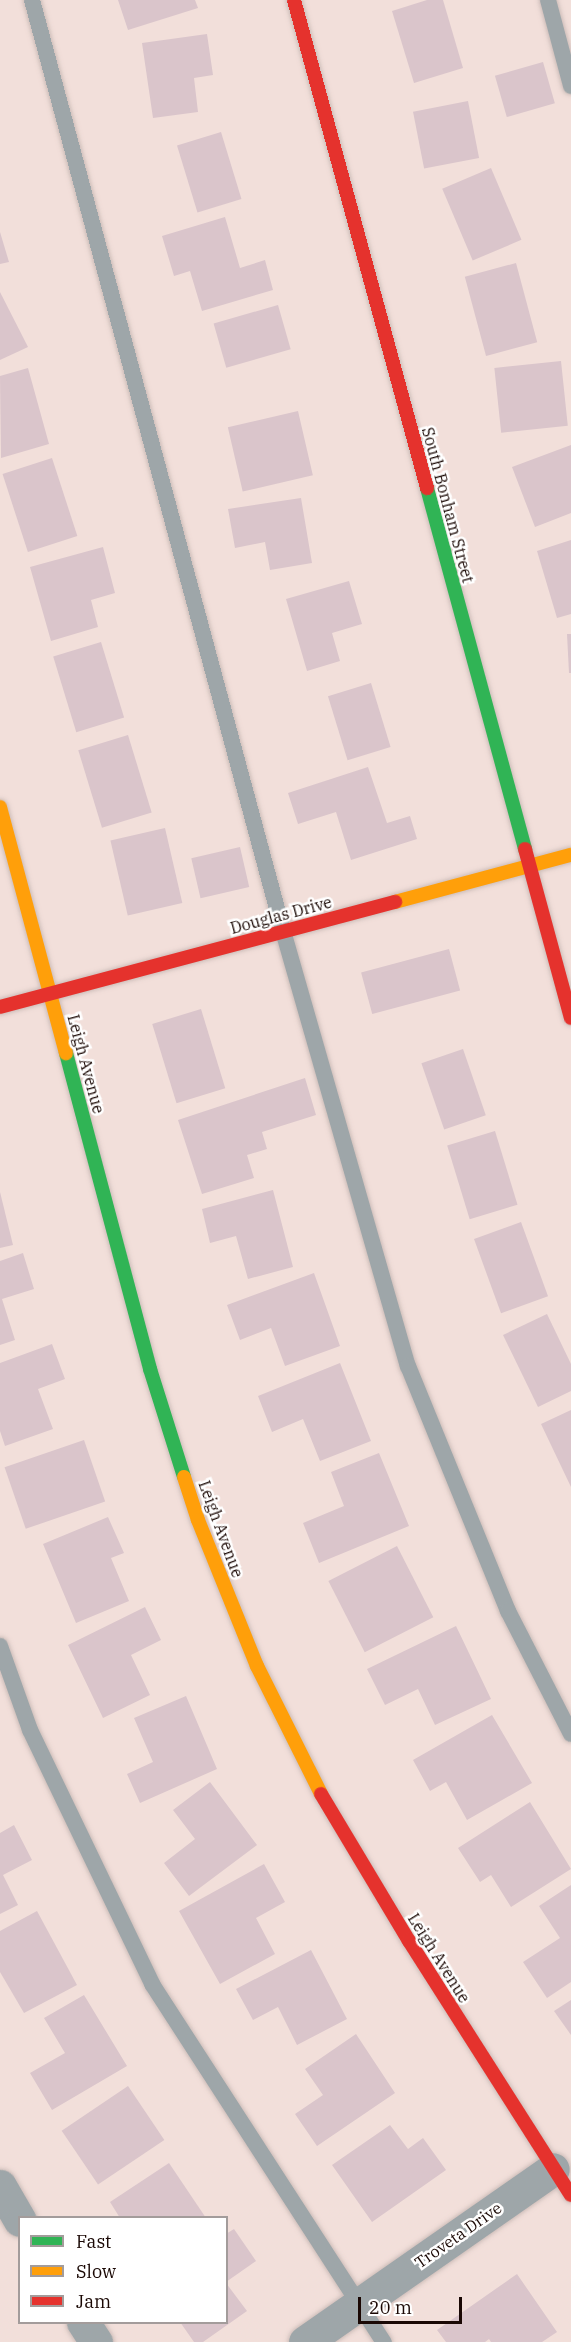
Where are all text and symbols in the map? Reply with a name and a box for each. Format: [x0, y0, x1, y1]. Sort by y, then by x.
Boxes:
street label: South Bonham Street [418, 425, 478, 585]
street label: Douglas Drive [228, 892, 334, 938]
street label: Leigh Avenue [64, 1012, 108, 1116]
street label: Leigh Avenue [195, 1478, 247, 1580]
street label: Leigh Avenue [404, 1910, 474, 2006]
street label: Troveta Drive [411, 2198, 505, 2272]
legend [18, 2216, 228, 2324]
text: Fast [76, 2230, 111, 2253]
text: Slow [76, 2260, 116, 2283]
scale bar [361, 2285, 464, 2323]
text: Jam [76, 2290, 111, 2313]
text: 20 m [369, 2296, 412, 2319]

